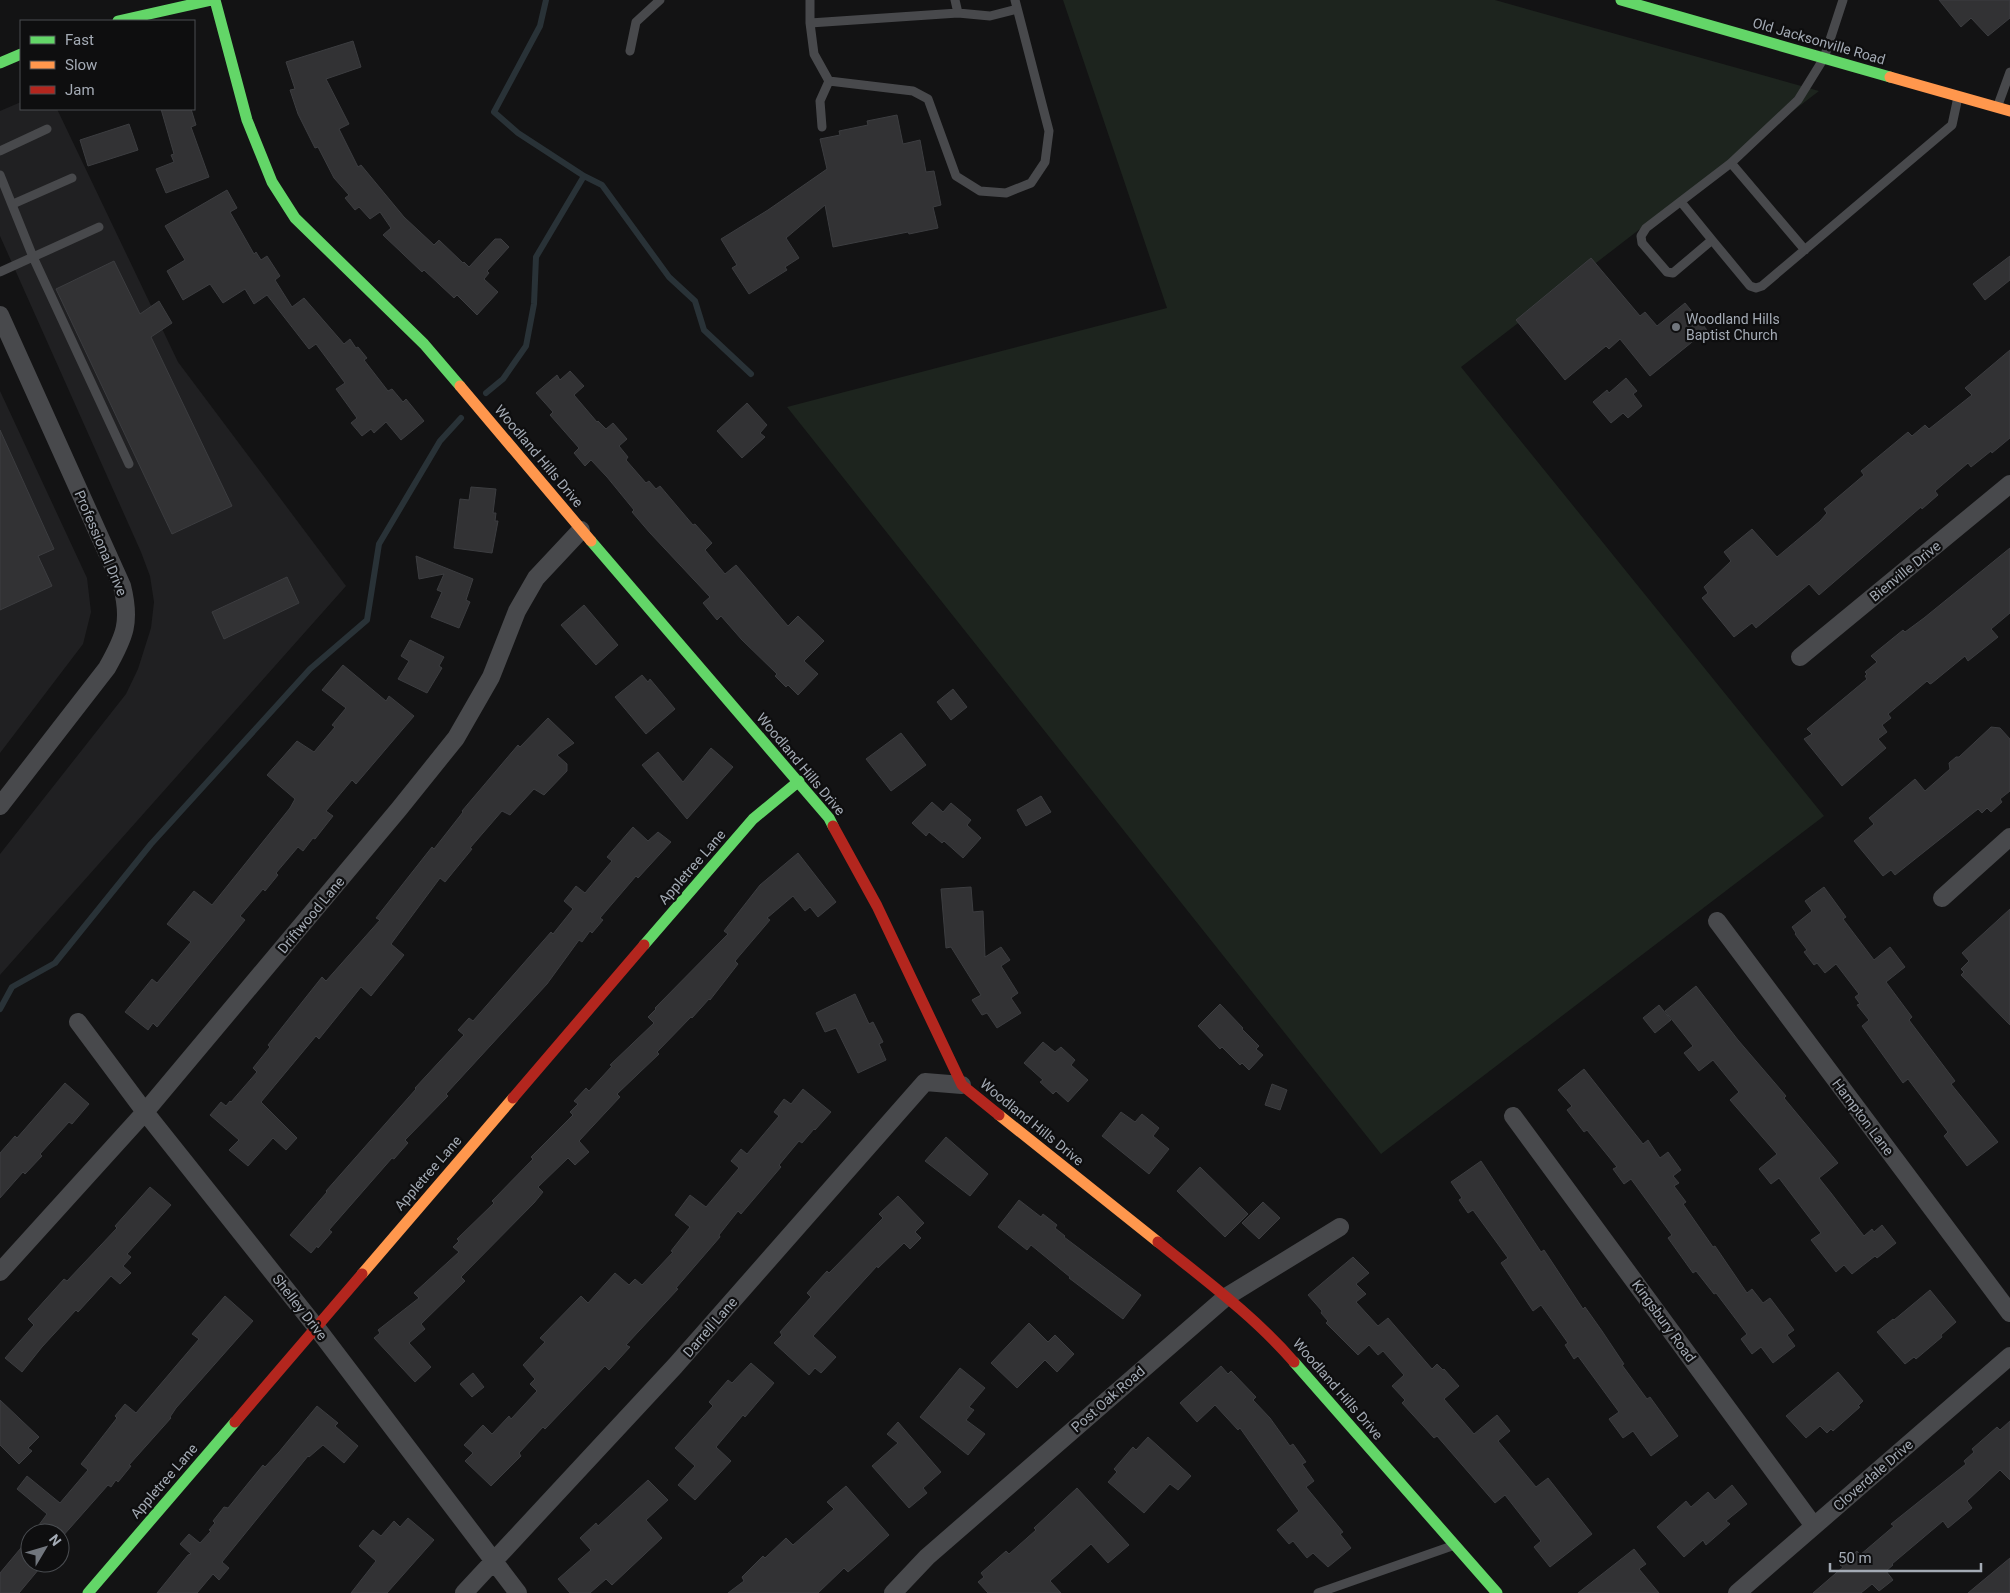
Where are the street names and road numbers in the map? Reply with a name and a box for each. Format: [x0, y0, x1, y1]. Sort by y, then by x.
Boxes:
street label: Old Jacksonville Road [1751, 14, 1887, 68]
street label: Woodland Hills Drive [492, 402, 586, 510]
street label: Professional Drive [72, 488, 130, 598]
street label: Bienville Drive [1866, 538, 1944, 604]
street label: Woodland Hills Drive [754, 710, 848, 818]
street label: Appletree Lane [655, 826, 729, 908]
street label: Driftwood Lane [274, 873, 348, 957]
street label: Woodland Hills Drive [977, 1075, 1087, 1169]
street label: Hampton Lane [1829, 1076, 1897, 1158]
street label: Appletree Lane [391, 1132, 465, 1214]
street label: Shelley Drive [269, 1271, 331, 1343]
street label: Kingsbury Road [1629, 1277, 1699, 1365]
street label: Darrell Lane [680, 1294, 740, 1360]
street label: Woodland Hills Drive [1290, 1335, 1386, 1443]
street label: Post Oak Road [1068, 1363, 1148, 1435]
street label: Cloverdale Drive [1830, 1436, 1916, 1514]
street label: Appletree Lane [127, 1440, 201, 1522]

